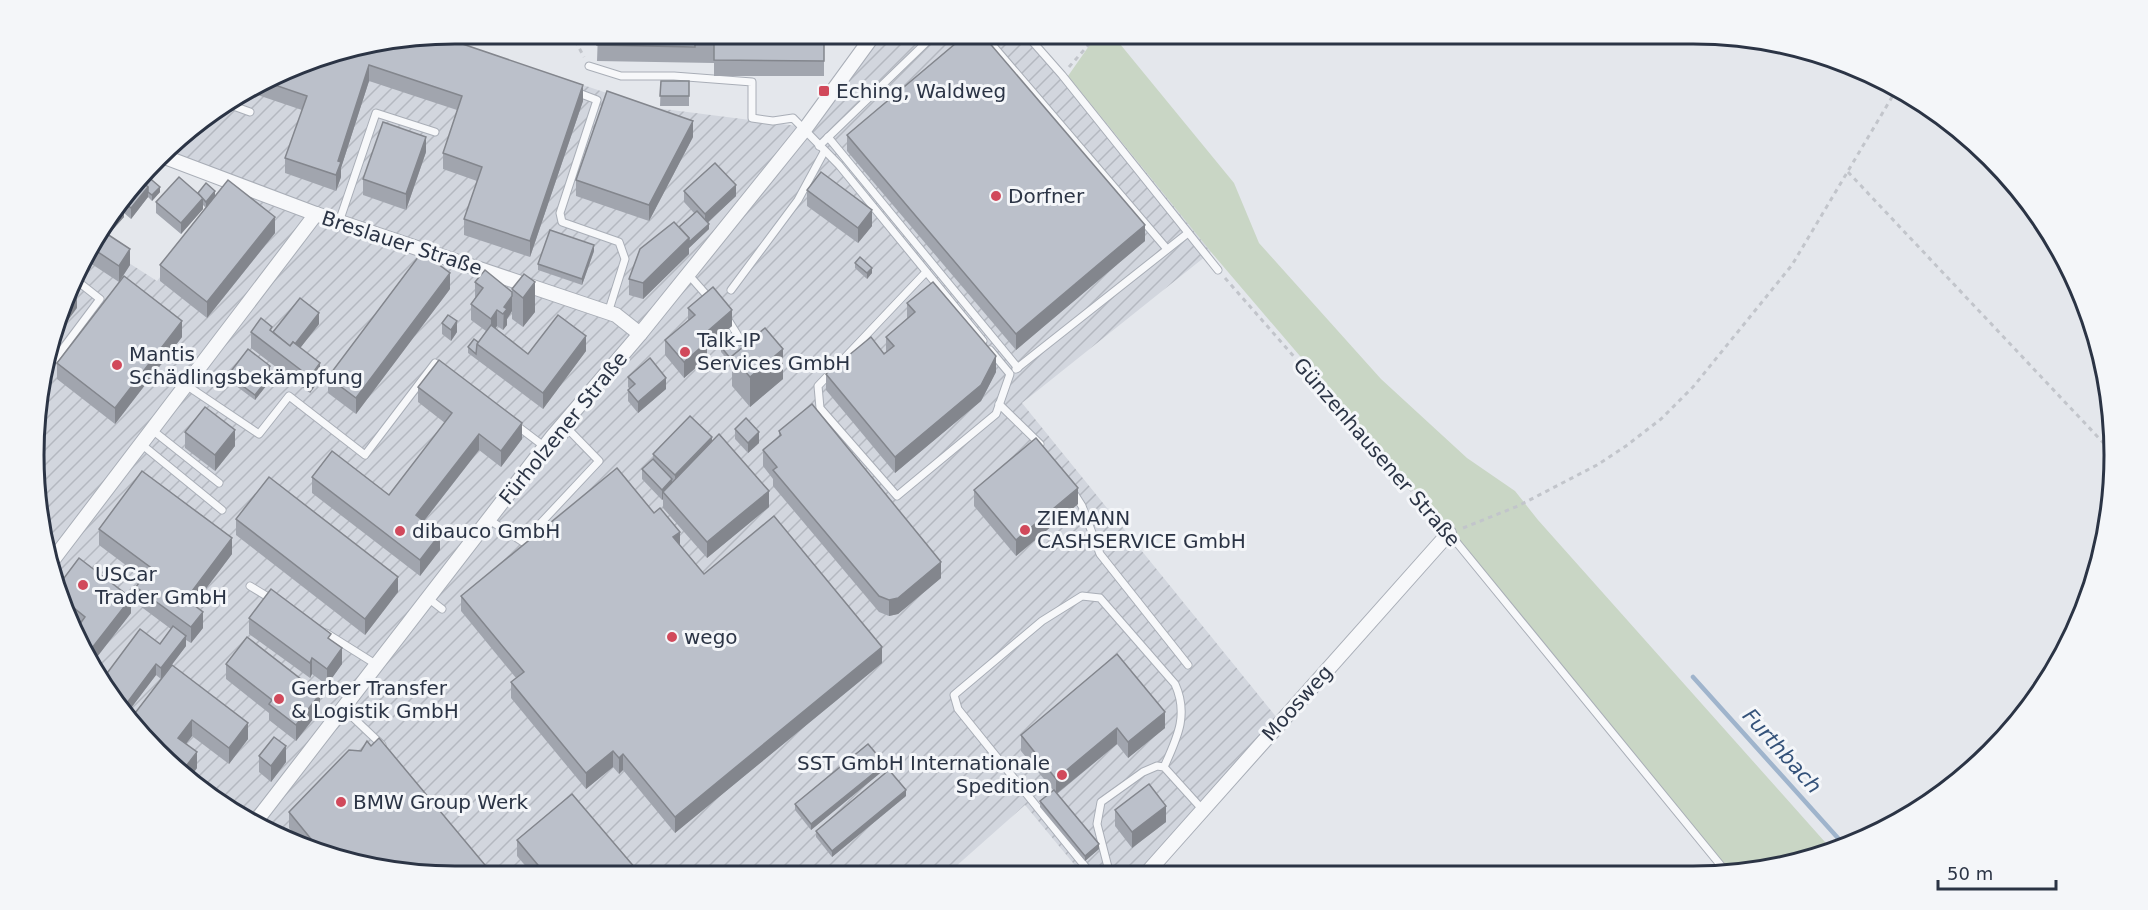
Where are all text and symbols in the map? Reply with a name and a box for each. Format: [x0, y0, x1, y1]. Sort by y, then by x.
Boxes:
place label: Eching, Waldweg [836, 79, 1006, 103]
marker: Eching, Waldweg [817, 84, 831, 98]
place label: Dorfner [1008, 184, 1085, 208]
marker: Dorfner [989, 189, 1003, 203]
street label: Breslauer Straße [319, 206, 485, 280]
place label: Talk-IP Services GmbH [696, 328, 850, 375]
place label: Mantis Schädlingsbekämpfung [129, 342, 363, 389]
marker: Talk-IP Services GmbH [678, 345, 692, 359]
street label: Fürholzener Straße [494, 347, 632, 509]
street label: Günzenhausener Straße [1289, 353, 1465, 551]
marker: Mantis Schädlingsbekämpfung [110, 358, 124, 372]
place label: ZIEMANN CASHSERVICE GmbH [1037, 506, 1246, 553]
place label: dibauco GmbH [412, 519, 560, 543]
marker: ZIEMANN CASHSERVICE GmbH [1018, 523, 1032, 537]
marker: dibauco GmbH [393, 524, 407, 538]
place label: USCar Trader GmbH [94, 562, 227, 609]
marker: USCar Trader GmbH [76, 578, 90, 592]
place label: wego [684, 625, 738, 649]
marker: wego [665, 630, 679, 644]
street label: Moosweg [1257, 660, 1337, 746]
place label: Gerber Transfer & Logistik GmbH [291, 676, 459, 723]
marker: Gerber Transfer & Logistik GmbH [272, 692, 286, 706]
water label: Furthbach [1738, 704, 1826, 798]
place label: SST GmbH Internationale Spedition [797, 751, 1050, 798]
marker: SST GmbH Internationale Spedition [1055, 768, 1069, 782]
place label: BMW Group Werk [353, 790, 528, 814]
marker: BMW Group Werk [334, 795, 348, 809]
scale bar [1938, 853, 2056, 891]
text: 50 m [1947, 863, 1993, 884]

